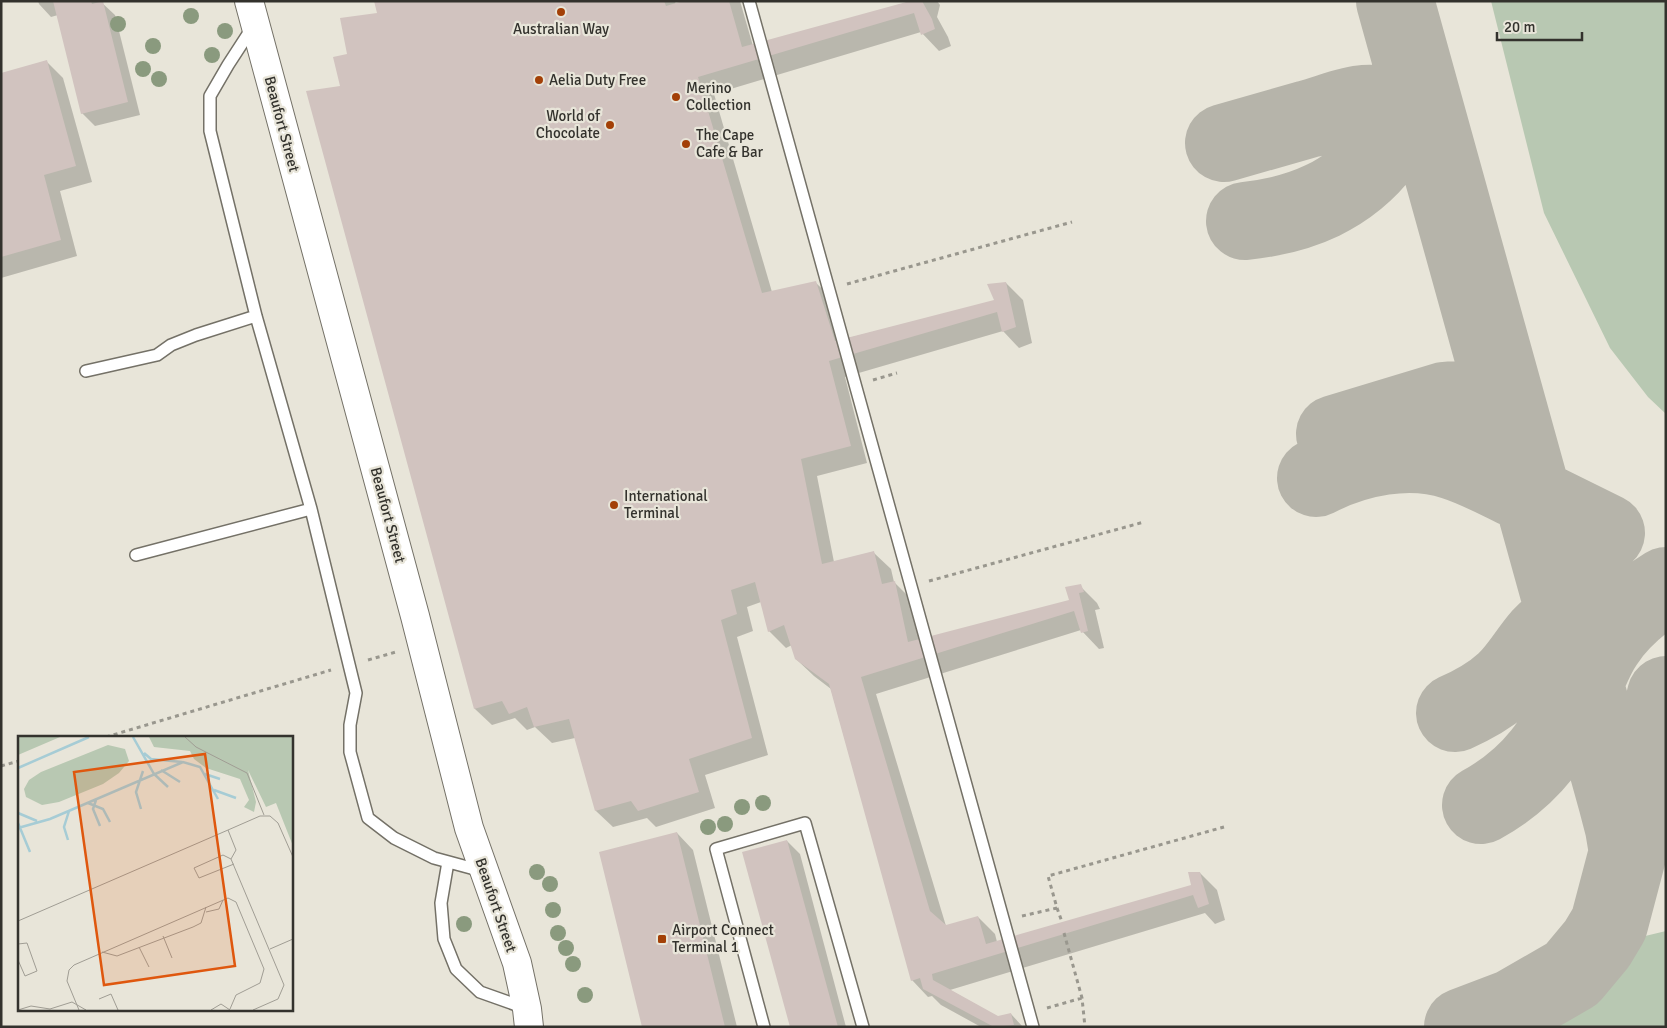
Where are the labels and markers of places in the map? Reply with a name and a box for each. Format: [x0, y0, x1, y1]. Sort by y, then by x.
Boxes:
marker: Australian Way [555, 6, 567, 18]
place label: Australian Way [513, 20, 609, 38]
place label: Aelia Duty Free [549, 71, 646, 89]
marker: Aelia Duty Free [533, 74, 545, 86]
place label: Merino Collection [686, 79, 751, 114]
marker: Merino Collection [670, 91, 682, 103]
place label: World of Chocolate [536, 107, 601, 142]
marker: World of Chocolate [604, 119, 616, 131]
place label: The Cape Cafe & Bar [696, 126, 764, 161]
marker: The Cape Cafe & Bar [680, 138, 692, 150]
place label: International Terminal [624, 487, 708, 522]
marker: International Terminal [608, 499, 620, 511]
place label: Airport Connect Terminal 1 [672, 921, 774, 956]
marker: Airport Connect Terminal 1 [656, 933, 668, 945]

